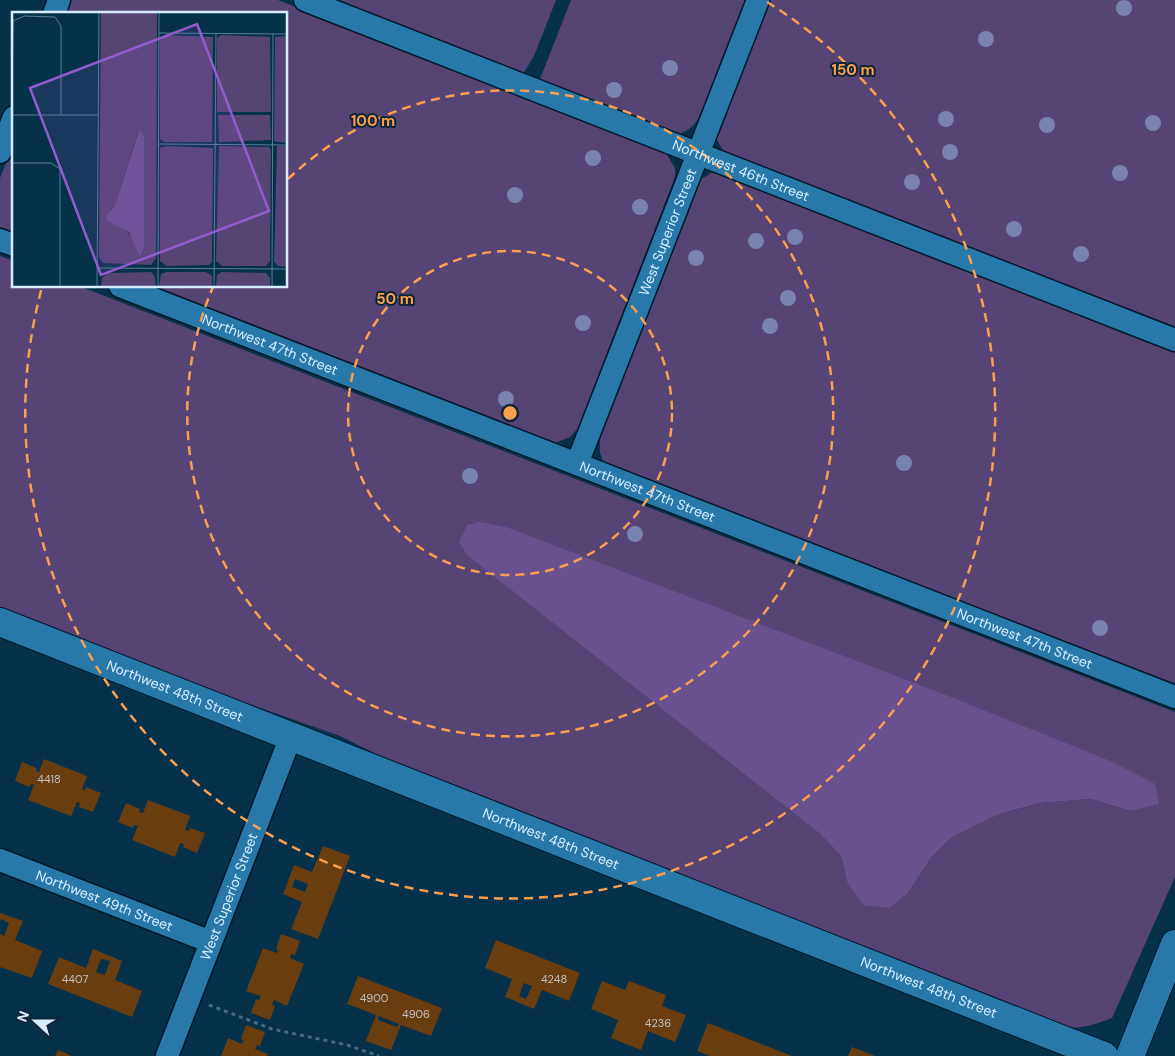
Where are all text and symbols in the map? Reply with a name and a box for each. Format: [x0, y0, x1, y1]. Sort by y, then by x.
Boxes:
inset map [12, 12, 288, 288]
text: 150 m [832, 60, 875, 80]
text: 100 m [351, 111, 395, 131]
street label: Northwest 46th Street [670, 136, 812, 205]
street label: West Superior Street [635, 166, 700, 298]
text: 50 m [376, 289, 414, 309]
street label: Northwest 47th Street [200, 310, 340, 379]
centre of rings [501, 404, 519, 422]
street label: Northwest 47th Street [577, 457, 718, 526]
street label: Northwest 47th Street [954, 604, 1095, 673]
street label: Northwest 48th Street [104, 656, 246, 726]
house number: 4418 [37, 772, 61, 786]
street label: Northwest 48th Street [480, 804, 622, 874]
street label: West Superior Street [196, 830, 262, 963]
street label: Northwest 49th Street [33, 866, 175, 935]
street label: Northwest 48th Street [858, 952, 1000, 1022]
house number: 4407 [62, 972, 88, 986]
house number: 4248 [541, 972, 567, 986]
house number: 4900 [360, 991, 388, 1005]
north arrow [10, 996, 60, 1046]
house number: 4906 [402, 1007, 430, 1021]
text: N [13, 1008, 33, 1024]
house number: 4236 [645, 1016, 671, 1030]

